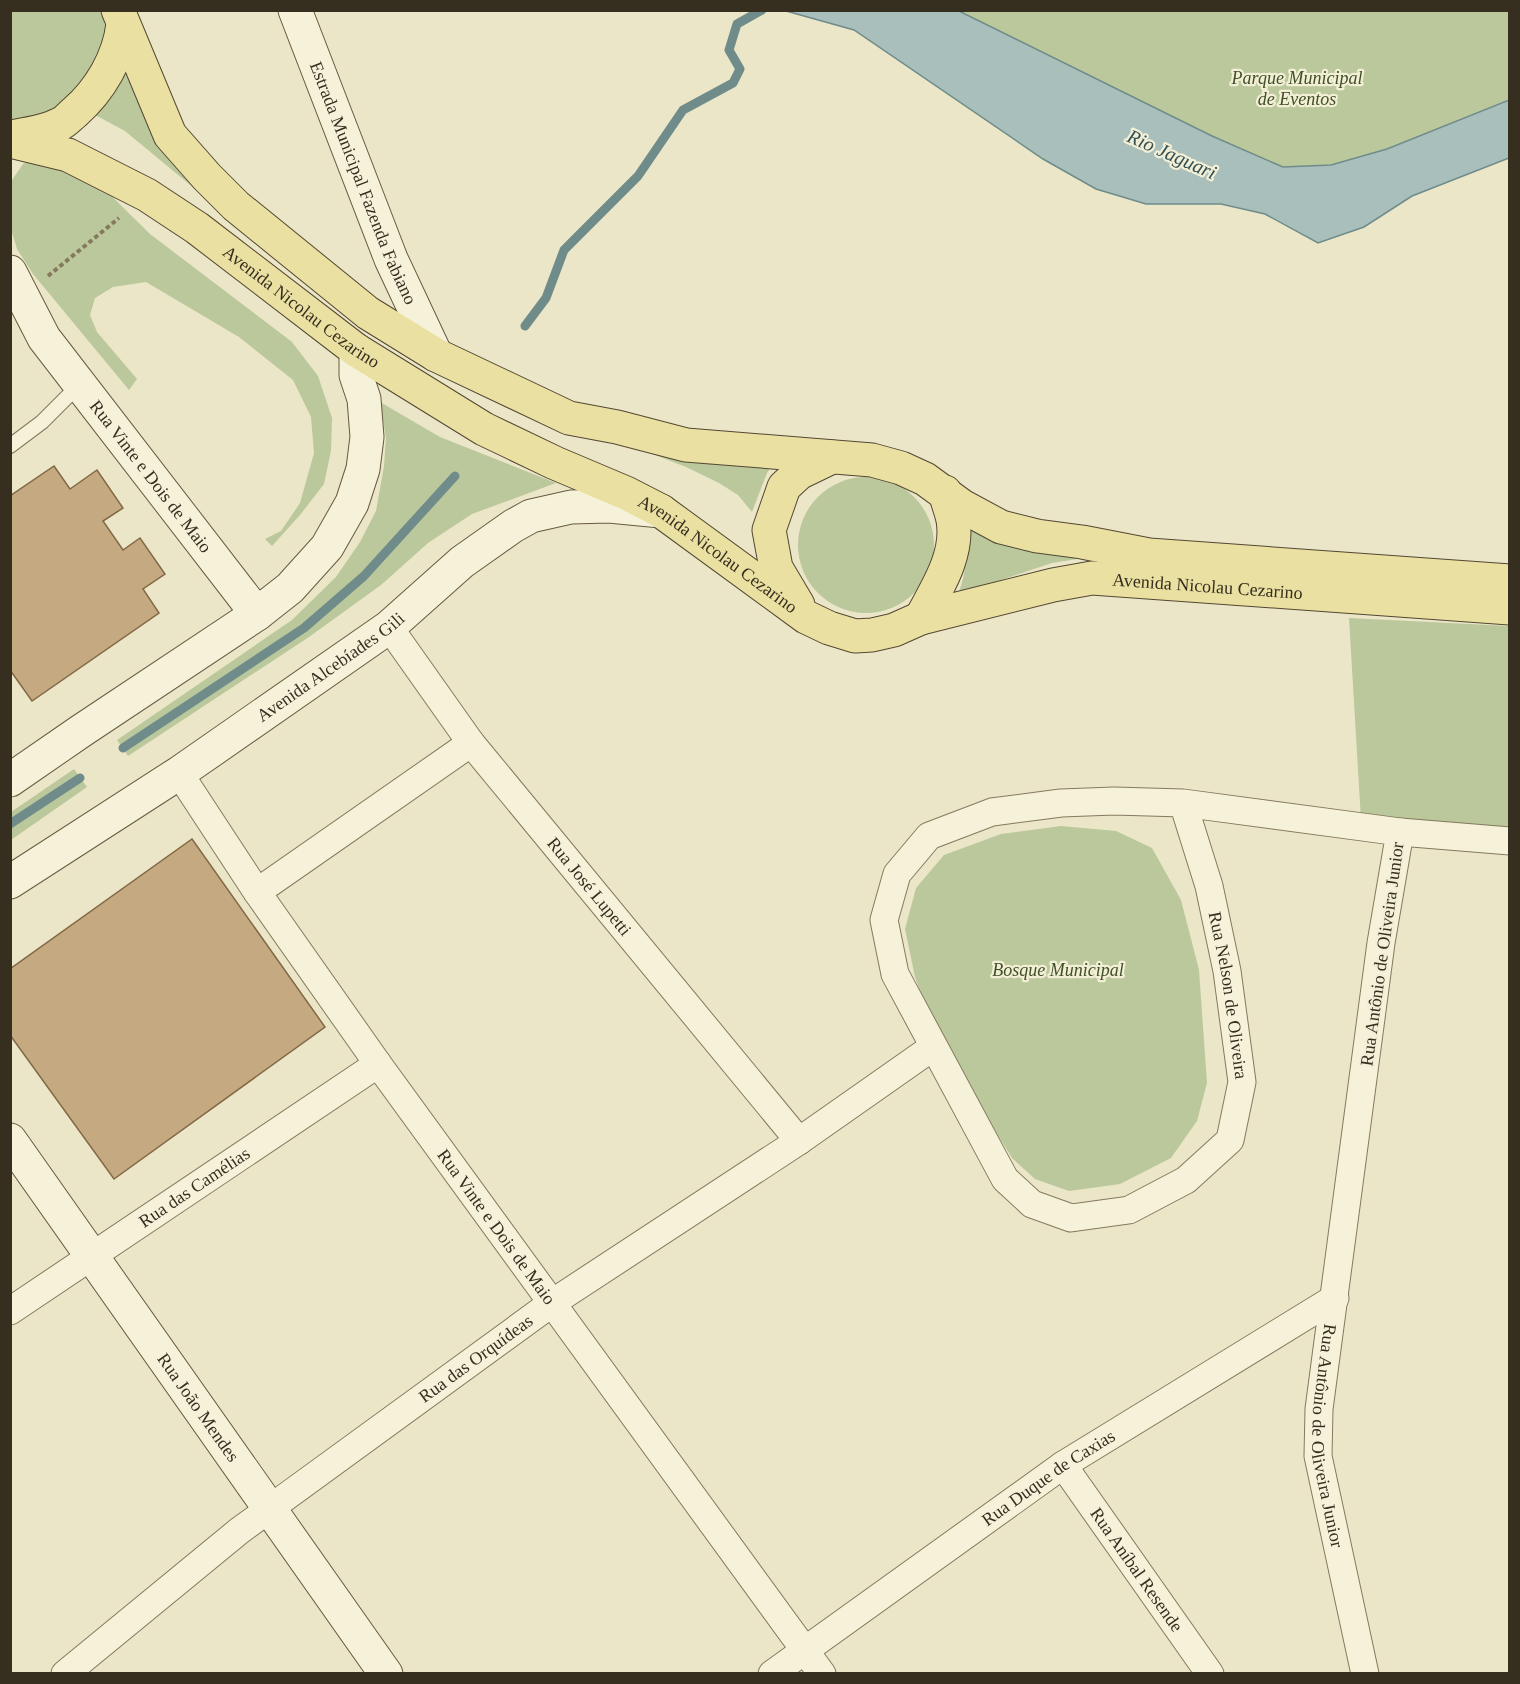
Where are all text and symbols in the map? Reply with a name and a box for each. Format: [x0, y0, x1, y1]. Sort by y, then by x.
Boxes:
street label: Estrada Municipal Fazenda Fabiano [306, 59, 421, 308]
park label: Parque Municipal de Eventos [1231, 68, 1362, 109]
water label: Rio Jaguari [1123, 124, 1220, 184]
street label: Avenida Nicolau Cezarino [219, 242, 383, 372]
street label: Rua Vinte e Dois de Maio [86, 396, 216, 557]
street label: Avenida Nicolau Cezarino [635, 491, 801, 617]
street label: Avenida Nicolau Cezarino [1112, 569, 1303, 603]
street label: Avenida Alcebíades Gili [253, 608, 408, 726]
street label: Rua José Lupetti [543, 833, 635, 940]
street label: Rua Antônio de Oliveira Junior [1356, 841, 1408, 1067]
street label: Rua Nelson de Oliveira [1205, 910, 1251, 1080]
park label: Bosque Municipal [992, 960, 1124, 980]
street label: Rua das Camélias [135, 1143, 254, 1232]
street label: Rua Vinte e Dois de Maio [433, 1145, 560, 1308]
street label: Rua das Orquídeas [415, 1310, 537, 1407]
street label: Rua Antônio de Oliveira Junior [1308, 1323, 1347, 1549]
street label: Rua João Mendes [153, 1349, 243, 1465]
street label: Rua Duque de Caxias [978, 1426, 1119, 1530]
street label: Rua Aníbal Resende [1086, 1504, 1187, 1636]

